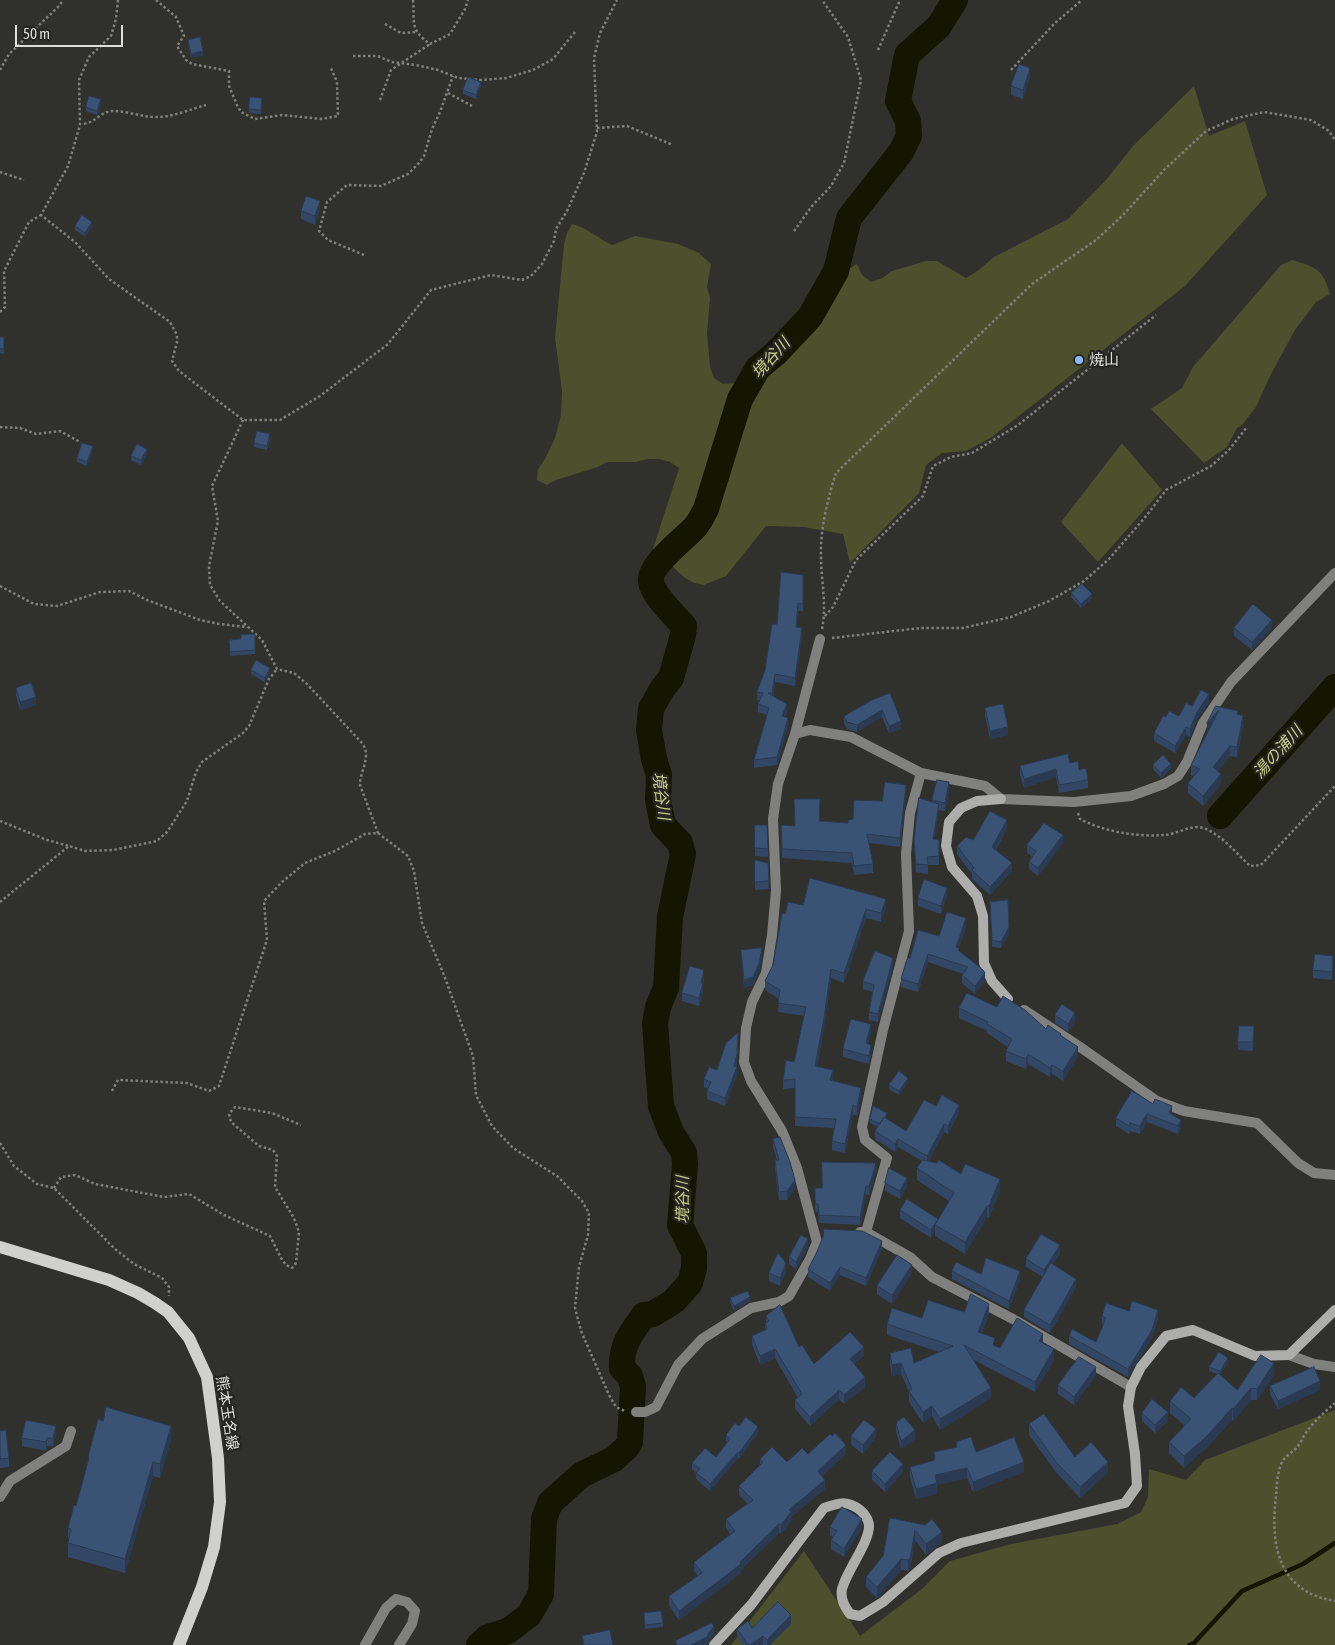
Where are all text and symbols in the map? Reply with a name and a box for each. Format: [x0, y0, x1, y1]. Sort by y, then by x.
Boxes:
scale bar [18, 15, 125, 47]
text: 50 m [23, 25, 50, 42]
water label: 境谷川 [748, 334, 794, 382]
place label: 焼山 [1089, 351, 1119, 369]
marker: 焼山 [1073, 354, 1085, 366]
water label: 湯の浦川 [1249, 722, 1307, 782]
water label: 境谷川 [649, 771, 673, 821]
water label: 境谷川 [673, 1176, 693, 1224]
street label: 熊本玉名線 [212, 1375, 242, 1451]

